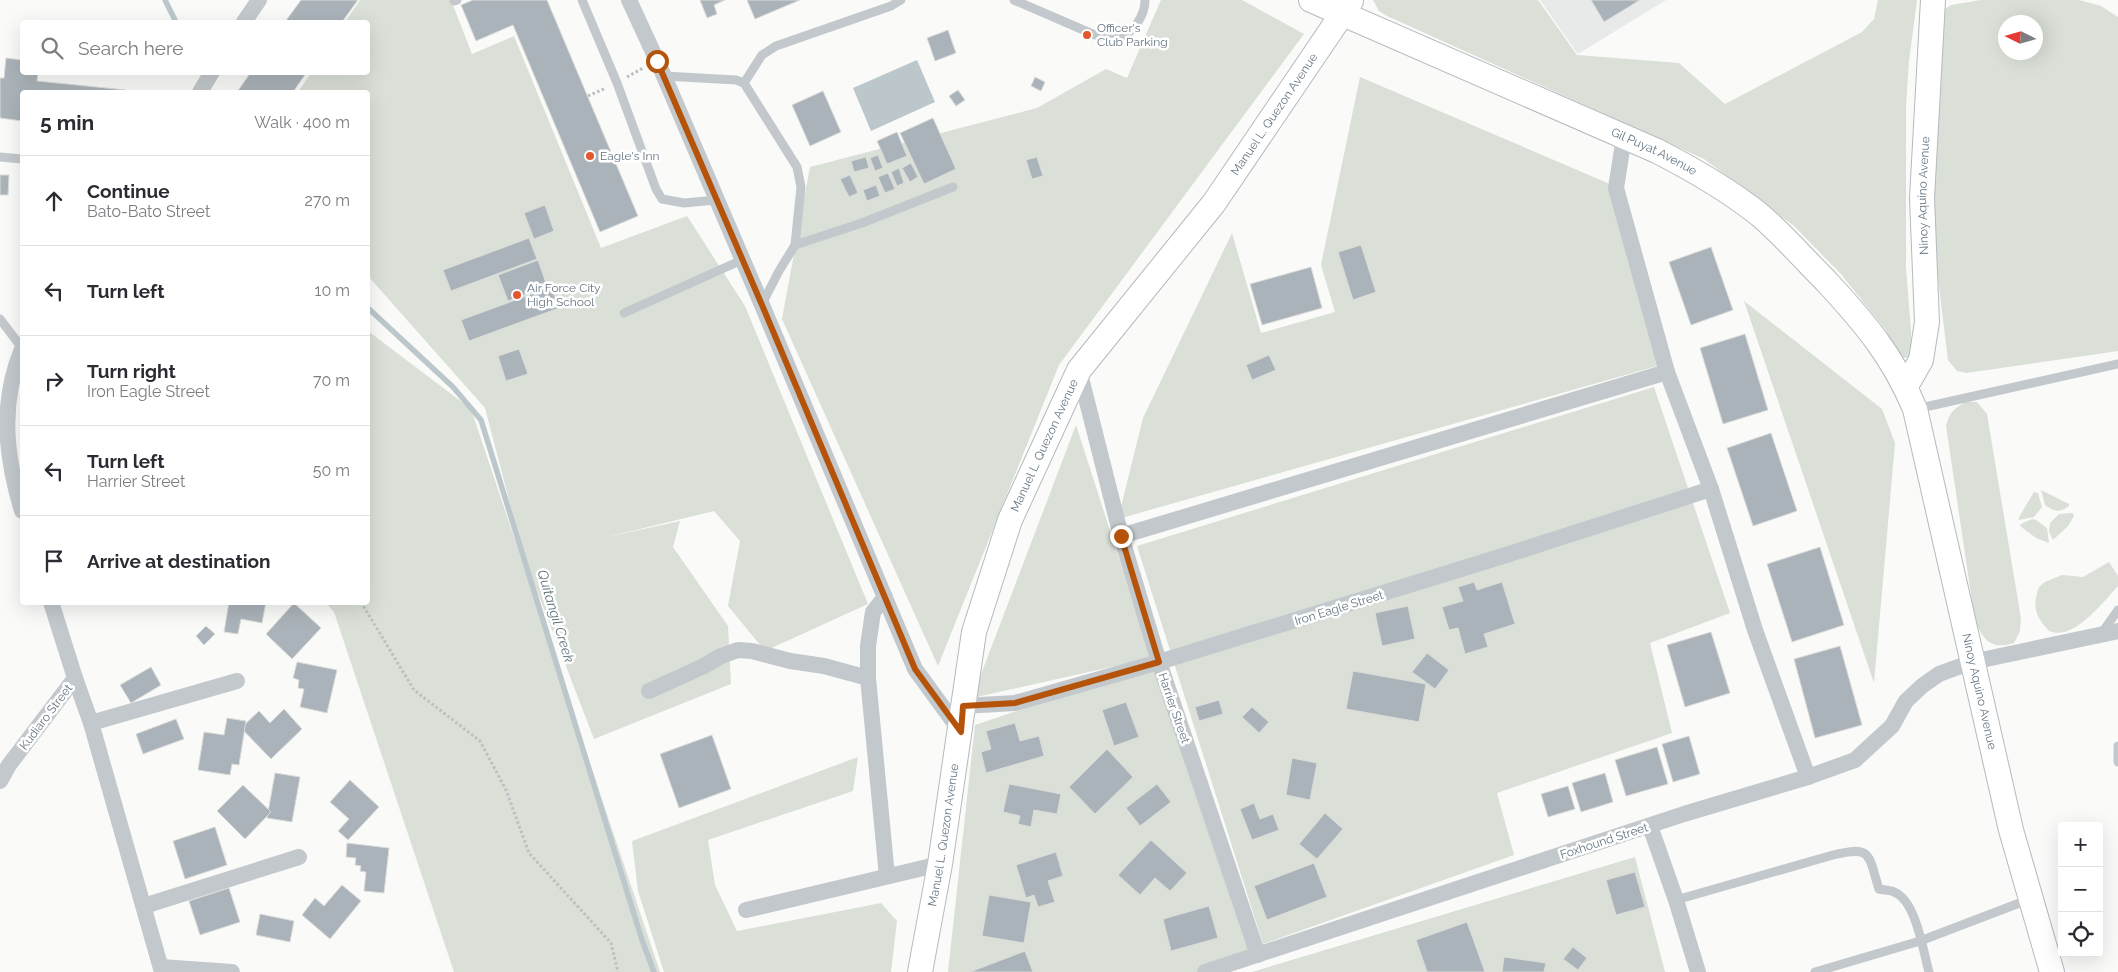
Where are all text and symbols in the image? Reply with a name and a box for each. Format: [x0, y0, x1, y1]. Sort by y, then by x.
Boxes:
north arrow [1998, 15, 2043, 60]
search box [20, 20, 370, 75]
place label: Officer's Club Parking [1097, 21, 1168, 49]
marker: Officer's Club Parking [1081, 29, 1093, 41]
icon: search [38, 34, 66, 62]
text: Search here [78, 37, 184, 59]
route start [646, 50, 669, 73]
street label: Manuel L. Quezon Avenue [1228, 51, 1320, 178]
text: 5 min [40, 110, 94, 135]
text: Walk · 400 m [254, 113, 350, 132]
street label: Gil Puyat Avenue [1609, 125, 1699, 178]
street label: Ninoy Aquino Avenue [1915, 136, 1932, 255]
place label: Eagle's Inn [600, 149, 659, 163]
marker: Eagle's Inn [584, 150, 596, 162]
text: Continue [87, 180, 170, 202]
icon: ahead [40, 187, 68, 215]
text: 270 m [305, 191, 350, 210]
text: Bato-Bato Street [87, 202, 210, 221]
icon: left [40, 277, 68, 305]
text: Turn left [87, 280, 164, 302]
text: 10 m [315, 281, 350, 300]
place label: Air Force City High School [527, 281, 601, 309]
marker: Air Force City High School [511, 289, 523, 301]
text: Turn right [87, 360, 176, 382]
icon: right [40, 367, 68, 395]
text: 70 m [313, 371, 350, 390]
street label: Manuel L. Quezon Avenue [1008, 377, 1081, 514]
text: Iron Eagle Street [87, 382, 210, 401]
text: Turn left [87, 450, 164, 472]
icon: left [40, 457, 68, 485]
text: 50 m [313, 461, 350, 480]
text: Harrier Street [87, 472, 185, 491]
route end [1110, 525, 1133, 548]
icon: arrive [40, 547, 68, 575]
text: Arrive at destination [87, 550, 271, 572]
water label: Quitangil Creek [534, 568, 578, 665]
street label: Iron Eagle Street [1293, 588, 1385, 628]
street label: Ninoy Aquino Avenue [1959, 632, 1999, 751]
street label: Harrier Street [1155, 671, 1193, 745]
street label: Kudiaro Street [17, 681, 75, 753]
street label: Manuel L. Quezon Avenue [925, 763, 962, 908]
street label: Foxhound Street [1558, 820, 1650, 862]
map controls [2058, 822, 2103, 957]
button: + [2058, 822, 2103, 867]
button: − [2058, 867, 2103, 912]
button: locate [2058, 912, 2103, 957]

